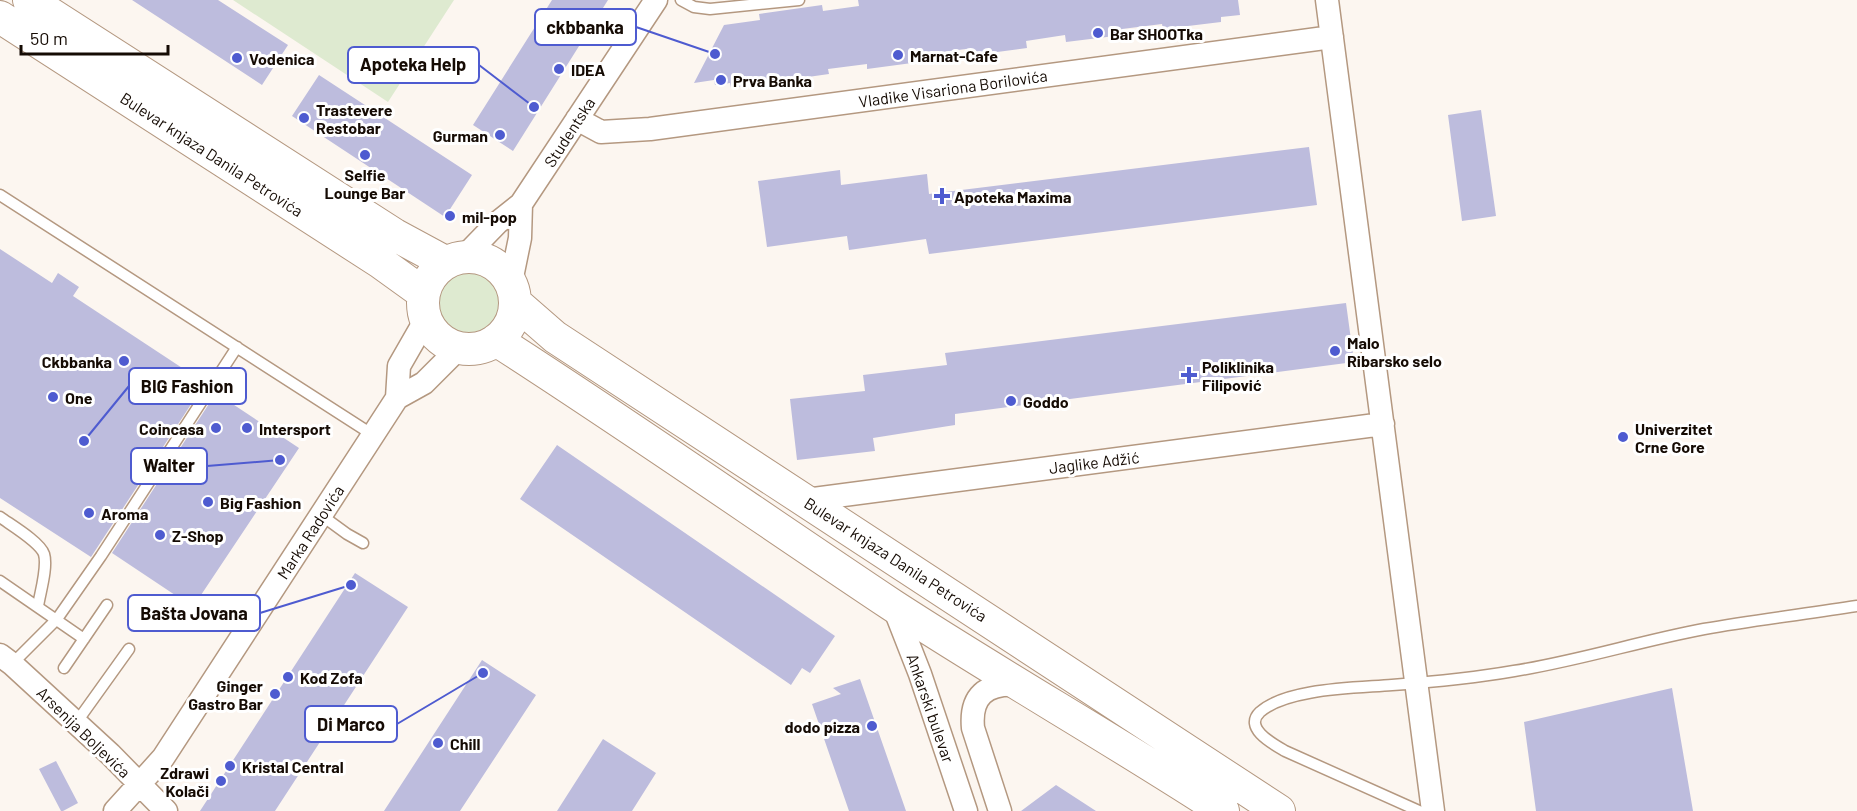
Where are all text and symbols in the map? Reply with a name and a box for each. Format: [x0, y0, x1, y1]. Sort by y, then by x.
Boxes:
callout: ckbbanka [535, 9, 636, 45]
text: ckbbanka [546, 16, 624, 38]
scale bar [21, 18, 168, 56]
place label: Bar SHOOTka [1110, 24, 1203, 43]
marker: Bar SHOOTka [1091, 26, 1105, 40]
text: 50 m [30, 27, 68, 49]
place label: Marnat-Cafe [910, 46, 998, 65]
callout: Apoteka Help [348, 47, 479, 83]
marker: Marnat-Cafe [891, 48, 905, 62]
place label: Vodenica [249, 49, 315, 68]
marker: Vodenica [230, 51, 244, 65]
text: Apoteka Help [360, 53, 466, 75]
place label: IDEA [571, 60, 605, 79]
marker: IDEA [552, 62, 566, 76]
street label: Vladike Visariona Borilovića [857, 65, 1049, 111]
place label: Prva Banka [733, 71, 812, 90]
marker: Prva Banka [714, 73, 728, 87]
street label: Bulevar knjaza Danila Petrovića [117, 88, 307, 220]
street label: Studentska [539, 94, 599, 170]
place label: Trastevere Restobar [316, 100, 393, 137]
marker: Trastevere Restobar [297, 111, 311, 125]
place label: Gurman [433, 126, 488, 145]
marker: Gurman [493, 128, 507, 142]
marker: Selfie Lounge Bar [358, 148, 372, 162]
place label: Selfie Lounge Bar [325, 165, 405, 202]
place label: Apoteka Maxima [954, 187, 1071, 206]
marker: Apoteka Maxima [935, 189, 949, 203]
place label: mil-pop [462, 207, 517, 226]
marker: mil-pop [443, 209, 457, 223]
place label: Malo Ribarsko selo [1347, 333, 1442, 370]
marker: Malo Ribarsko selo [1328, 344, 1342, 358]
place label: Ckbbanka [42, 352, 112, 371]
marker: Ckbbanka [117, 354, 131, 368]
place label: Poliklinika Filipović [1202, 357, 1274, 394]
marker: Poliklinika Filipović [1180, 366, 1198, 384]
callout: BIG Fashion [129, 368, 246, 404]
text: BIG Fashion [141, 375, 233, 397]
place label: One [65, 388, 93, 407]
marker: One [46, 390, 60, 404]
place label: Goddo [1023, 392, 1069, 411]
marker: Goddo [1004, 394, 1018, 408]
place label: Coincasa [139, 419, 204, 438]
place label: Intersport [259, 419, 331, 438]
place label: Univerzitet Crne Gore [1635, 419, 1713, 456]
marker: Coincasa [209, 421, 223, 435]
marker: Intersport [240, 421, 254, 435]
marker: Univerzitet Crne Gore [1616, 430, 1630, 444]
street label: Jaglike Adžić [1048, 447, 1140, 477]
callout: Walter [131, 448, 207, 484]
text: Walter [143, 454, 195, 476]
street label: Marka Radovića [273, 482, 347, 582]
place label: Big Fashion [220, 493, 301, 512]
street label: Bulevar knjaza Danila Petrovića [801, 493, 991, 625]
marker: Big Fashion [201, 495, 215, 509]
place label: Aroma [101, 504, 148, 523]
marker: Aroma [82, 506, 96, 520]
place label: Z-Shop [172, 526, 224, 545]
marker: Z-Shop [153, 528, 167, 542]
callout: Bašta Jovana [128, 595, 260, 631]
text: Bašta Jovana [140, 602, 248, 624]
street label: Ankarski bulevar [903, 651, 959, 765]
place label: Kod Zofa [300, 668, 363, 687]
marker: Kod Zofa [281, 670, 295, 684]
place label: Ginger Gastro Bar [188, 676, 263, 713]
street label: Arsenija Boljevića [33, 683, 135, 781]
marker: Ginger Gastro Bar [268, 687, 282, 701]
callout: Di Marco [305, 706, 397, 742]
text: Di Marco [317, 713, 385, 735]
place label: dodo pizza [785, 717, 860, 736]
marker: dodo pizza [865, 719, 879, 733]
place label: Chill [450, 734, 480, 753]
marker: Chill [431, 736, 445, 750]
place label: Kristal Central [242, 757, 344, 776]
marker: Kristal Central [223, 759, 237, 773]
place label: Zdrawi Kolači [160, 763, 209, 800]
marker: Zdrawi Kolači [214, 774, 228, 788]

